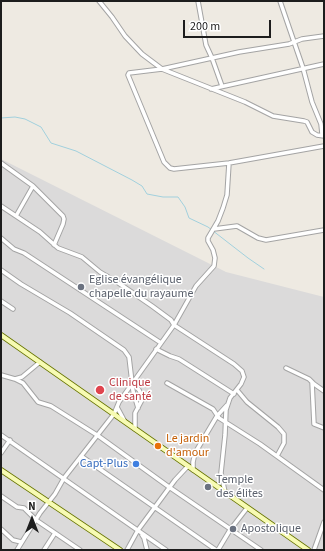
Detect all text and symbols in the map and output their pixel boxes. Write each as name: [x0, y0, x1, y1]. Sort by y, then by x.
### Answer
scale bar: [185, 12, 273, 38]
text: 200 m: [190, 18, 220, 35]
place label: Eglise évangélique chapelle du rayaume: [89, 273, 193, 301]
marker: Eglise évangélique chapelle du rayaume: [76, 282, 86, 292]
place label: Clinique de santé: [109, 376, 151, 404]
marker: Clinique de santé: [94, 384, 106, 396]
place label: Le jardin d'amour: [166, 432, 209, 460]
marker: Le jardin d'amour: [153, 441, 163, 451]
place label: Capt-Plus: [80, 457, 128, 471]
marker: Capt-Plus: [131, 459, 141, 469]
place label: Temple des élites: [216, 473, 263, 501]
marker: Temple des élites: [203, 482, 213, 492]
north arrow: [12, 499, 52, 539]
text: N: [28, 499, 36, 514]
place label: Apostolique: [241, 522, 301, 536]
marker: Apostolique: [228, 524, 238, 534]

